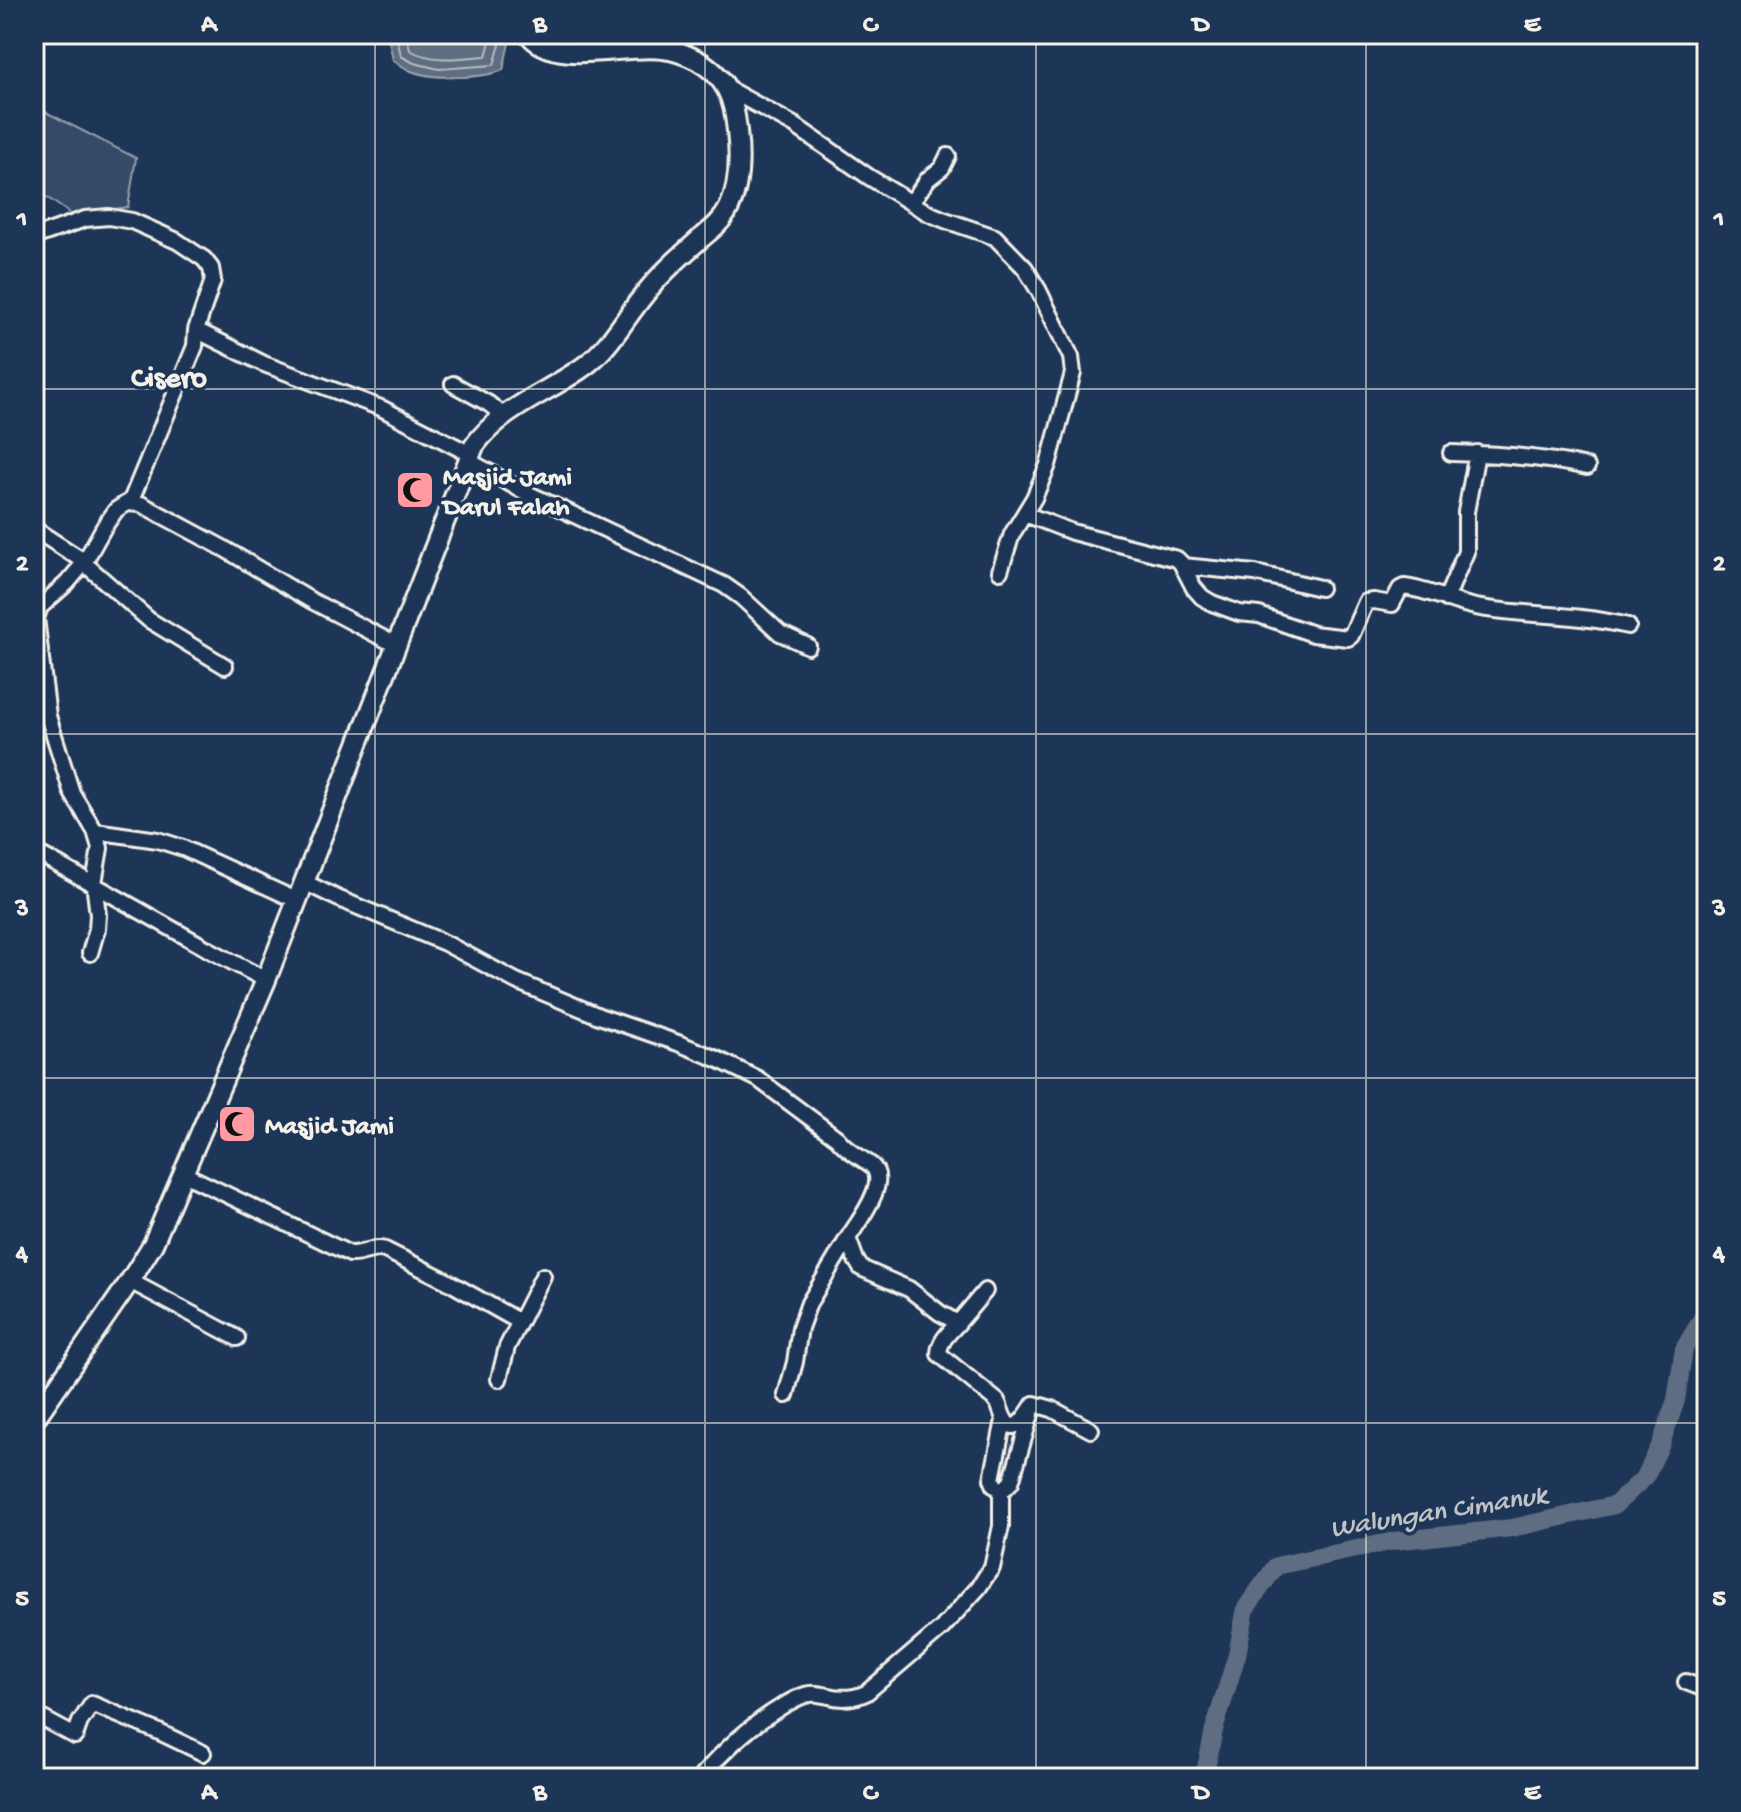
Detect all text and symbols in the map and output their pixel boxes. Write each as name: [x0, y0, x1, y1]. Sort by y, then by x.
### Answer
text: A: [200, 11, 218, 42]
text: B: [532, 11, 548, 42]
text: C: [863, 11, 880, 42]
text: D: [1191, 11, 1211, 42]
text: E: [1524, 11, 1542, 42]
text: 1: [16, 206, 27, 237]
text: 1: [1713, 206, 1724, 237]
district label: Cisero: [131, 363, 207, 398]
place label: Masjid Jami Darul Falah: [441, 464, 572, 525]
mosque icon: Masjid Jami Darul Falah: [394, 469, 436, 511]
text: 2: [16, 550, 29, 581]
text: 2: [1713, 550, 1726, 581]
text: 3: [14, 895, 29, 926]
text: 3: [1711, 895, 1726, 926]
mosque icon: Masjid Jami: [216, 1103, 258, 1145]
place label: Masjid Jami: [265, 1113, 394, 1144]
text: 4: [15, 1240, 29, 1271]
text: 4: [1712, 1240, 1726, 1271]
water label: Walungan Cimanuk: [1328, 1480, 1552, 1547]
text: 5: [15, 1585, 29, 1616]
text: 5: [1712, 1585, 1726, 1616]
text: A: [200, 1779, 218, 1810]
text: B: [532, 1779, 548, 1810]
text: C: [863, 1779, 880, 1810]
text: D: [1191, 1779, 1211, 1810]
text: E: [1524, 1779, 1542, 1810]

